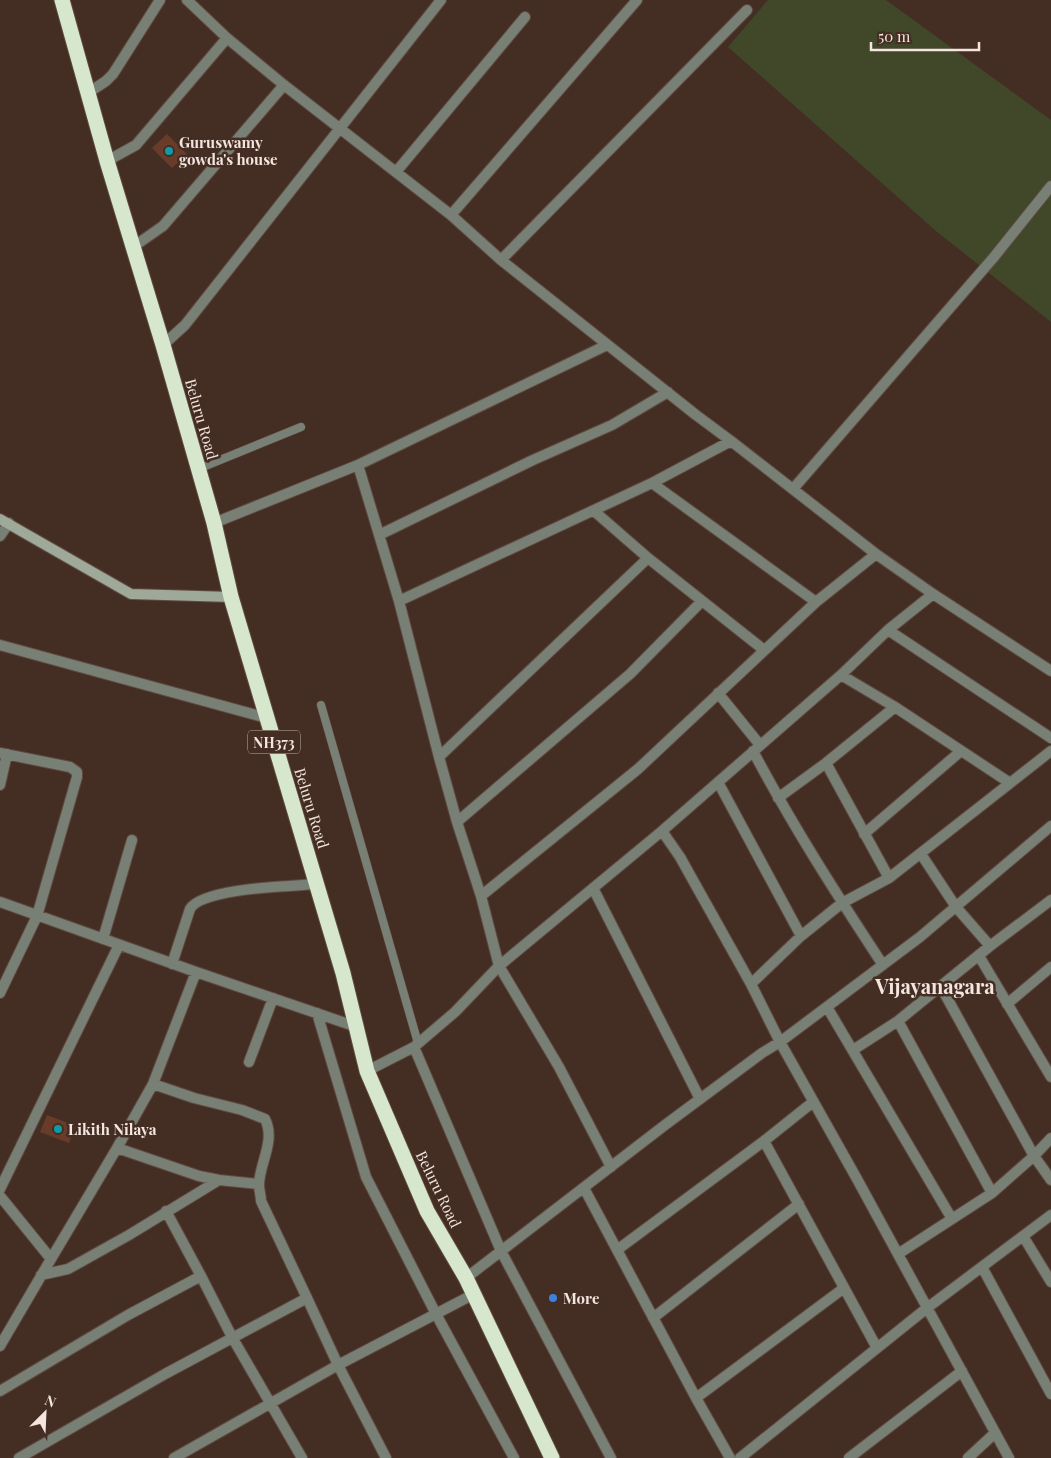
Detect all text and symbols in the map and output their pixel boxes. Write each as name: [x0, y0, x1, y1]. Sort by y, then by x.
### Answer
scale bar: [871, 20, 978, 52]
text: 50 m: [878, 26, 911, 46]
place label: Guruswamy gowda's house: [179, 132, 278, 169]
marker: Guruswamy gowda's house: [163, 145, 175, 157]
street label: Beluru Road: [181, 376, 223, 462]
road number: NH373: [248, 730, 300, 754]
street label: Beluru Road: [290, 765, 334, 851]
district label: Vijayanagara: [874, 972, 995, 999]
place label: Likith Nilaya: [68, 1119, 157, 1139]
marker: Likith Nilaya: [52, 1123, 64, 1135]
street label: Beluru Road: [412, 1147, 466, 1231]
place label: More: [563, 1288, 600, 1308]
marker: More: [547, 1292, 559, 1304]
north arrow: [20, 1388, 70, 1438]
text: N: [42, 1390, 59, 1411]

